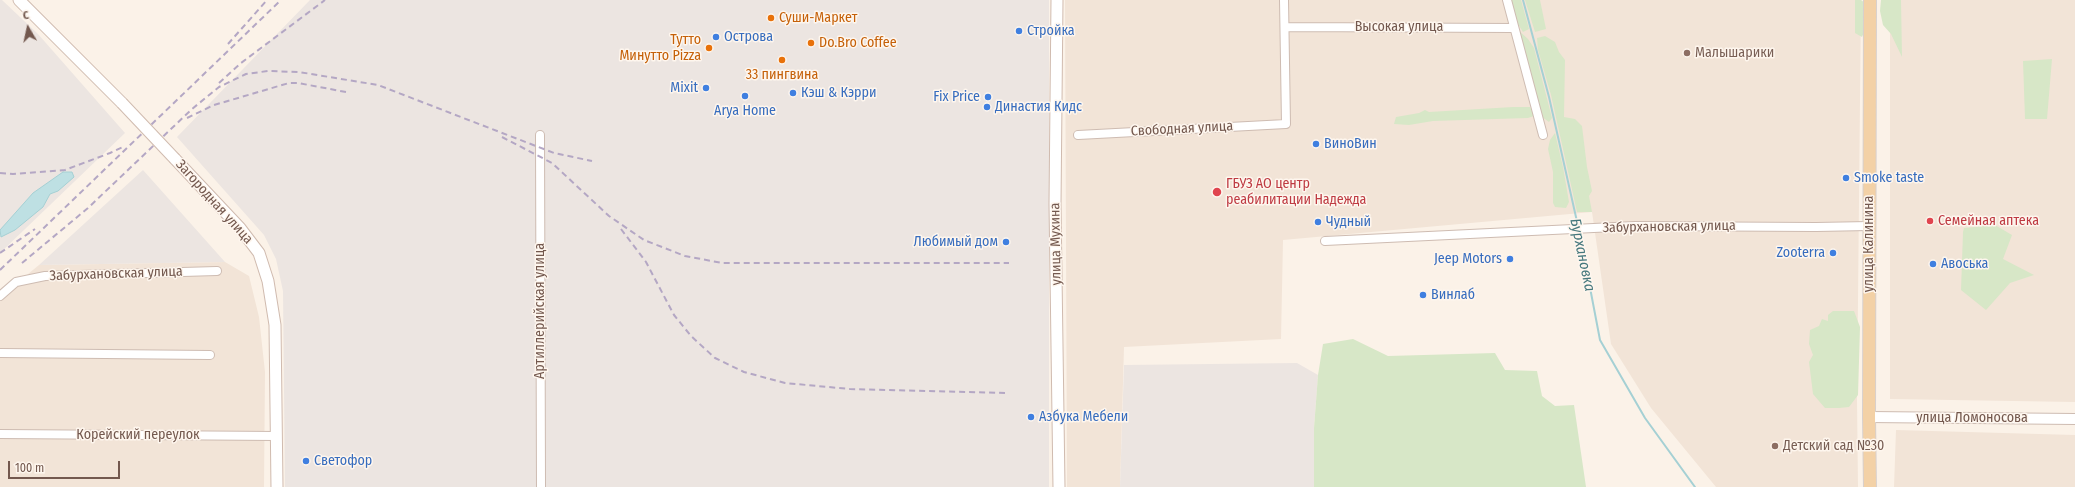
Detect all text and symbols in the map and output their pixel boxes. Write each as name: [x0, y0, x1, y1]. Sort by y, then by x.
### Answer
north arrow: [8, 8, 48, 48]
text: С: [22, 9, 30, 23]
place label: Суши-Маркет: [779, 10, 857, 26]
marker: Суши-Маркет: [766, 13, 776, 23]
street label: Высокая улица: [1355, 19, 1443, 35]
place label: Стройка: [1027, 23, 1075, 39]
marker: Стройка: [1014, 26, 1024, 36]
place label: Острова: [724, 29, 773, 45]
place label: Тутто Минутто Pizza: [619, 32, 701, 64]
marker: Острова: [711, 32, 721, 42]
place label: Do.Bro Coffee: [819, 35, 897, 51]
marker: Do.Bro Coffee: [806, 38, 816, 48]
marker: Тутто Минутто Pizza: [704, 43, 714, 53]
place label: Малышарики: [1695, 45, 1774, 61]
marker: Малышарики: [1682, 48, 1692, 58]
marker: 33 пингвина: [777, 55, 787, 65]
place label: 33 пингвина: [746, 67, 818, 83]
place label: Mixit: [670, 80, 698, 96]
marker: Mixit: [701, 83, 711, 93]
place label: Кэш & Кэрри: [801, 85, 877, 101]
marker: Кэш & Кэрри: [788, 88, 798, 98]
place label: Fix Price: [933, 89, 980, 105]
marker: Arya Home: [740, 91, 750, 101]
marker: Fix Price: [983, 92, 993, 102]
place label: Династия Кидс: [995, 99, 1082, 115]
marker: Династия Кидс: [982, 102, 992, 112]
place label: Arya Home: [714, 103, 776, 119]
street label: Свободная улица: [1130, 118, 1234, 140]
place label: ВиноВин: [1324, 136, 1377, 152]
marker: ВиноВин: [1311, 139, 1321, 149]
street label: Загородная улица: [172, 157, 256, 247]
place label: Smoke taste: [1854, 170, 1924, 186]
marker: Smoke taste: [1841, 173, 1851, 183]
place label: ГБУЗ АО центр реабилитации Надежда: [1226, 176, 1366, 208]
marker: ГБУЗ АО центр реабилитации Надежда: [1211, 186, 1223, 198]
street label: улица Калинина: [1861, 196, 1877, 292]
street label: улица Мухина: [1047, 203, 1065, 285]
place label: Семейная аптека: [1938, 213, 2039, 229]
place label: Чудный: [1326, 214, 1371, 230]
marker: Семейная аптека: [1925, 216, 1935, 226]
marker: Чудный: [1313, 217, 1323, 227]
water label: Бурхановка: [1565, 217, 1599, 293]
street label: Забурхановская улица: [1602, 217, 1736, 237]
place label: Любимый дом: [914, 234, 998, 250]
marker: Любимый дом: [1001, 237, 1011, 247]
street label: Артиллерийская улица: [532, 243, 548, 379]
place label: Zooterra: [1776, 245, 1825, 261]
marker: Zooterra: [1828, 248, 1838, 258]
place label: Jeep Motors: [1434, 251, 1502, 267]
marker: Jeep Motors: [1505, 254, 1515, 264]
place label: Авоська: [1941, 256, 1988, 272]
marker: Авоська: [1928, 259, 1938, 269]
street label: Забурхановская улица: [49, 263, 183, 285]
place label: Винлаб: [1431, 287, 1475, 303]
marker: Винлаб: [1418, 290, 1428, 300]
place label: Азбука Мебели: [1039, 409, 1128, 425]
street label: улица Ломоносова: [1916, 410, 2028, 426]
marker: Азбука Мебели: [1026, 412, 1036, 422]
street label: Корейский переулок: [76, 427, 200, 443]
place label: Детский сад №30: [1783, 438, 1884, 454]
marker: Детский сад №30: [1770, 441, 1780, 451]
scale bar: [10, 453, 122, 479]
place label: Светофор: [314, 453, 372, 469]
marker: Светофор: [301, 456, 311, 466]
text: 100 m: [15, 461, 44, 475]

